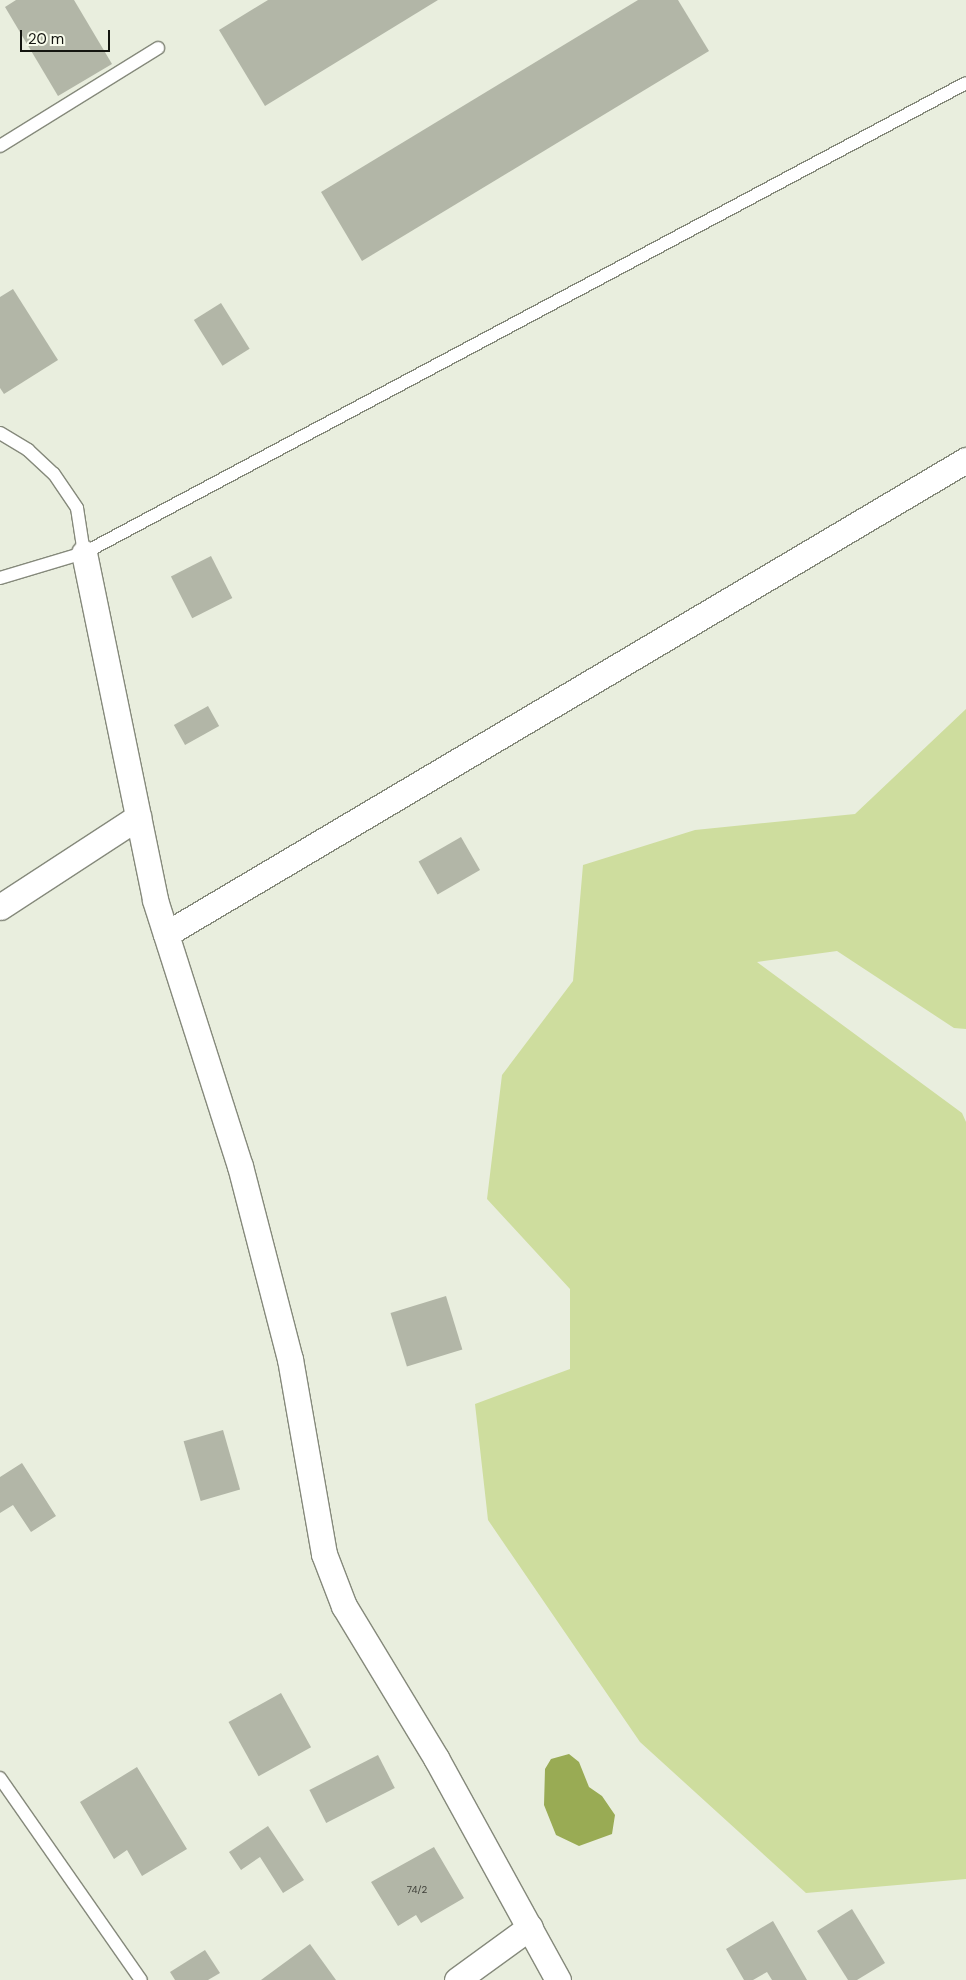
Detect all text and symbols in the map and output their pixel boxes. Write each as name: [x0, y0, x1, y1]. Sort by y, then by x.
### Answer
scale bar: [22, 20, 112, 52]
text: 20 m: [28, 29, 64, 49]
house number: 74/2: [407, 1884, 427, 1896]

